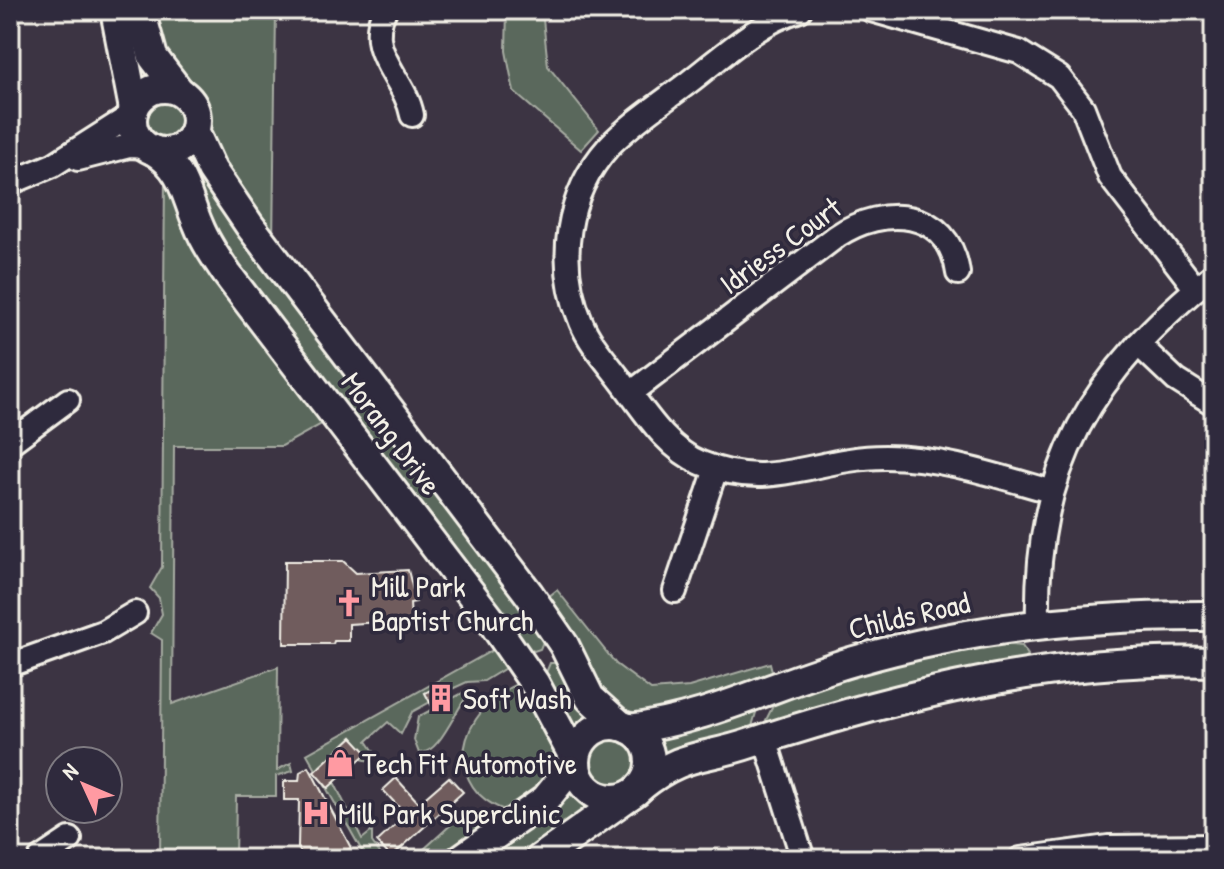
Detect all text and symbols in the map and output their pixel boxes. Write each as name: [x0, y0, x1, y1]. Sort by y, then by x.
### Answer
street label: Idriess Court: [711, 187, 849, 303]
street label: Morang Drive: [333, 364, 451, 502]
place label: Mill Park Baptist Church: [371, 566, 533, 640]
street label: Childs Road: [845, 582, 974, 648]
church icon: Mill Park Baptist Church: [334, 588, 364, 618]
place label: Soft Wash: [463, 678, 571, 718]
building icon: Soft Wash: [426, 683, 456, 713]
place label: Tech Fit Automotive: [362, 743, 577, 783]
north arrow: [44, 745, 124, 825]
shop icon: Tech Fit Automotive: [325, 748, 355, 778]
text: N: [55, 756, 85, 786]
place label: Mill Park Superclinic: [338, 793, 560, 833]
hospital icon: Mill Park Superclinic: [301, 798, 331, 828]

